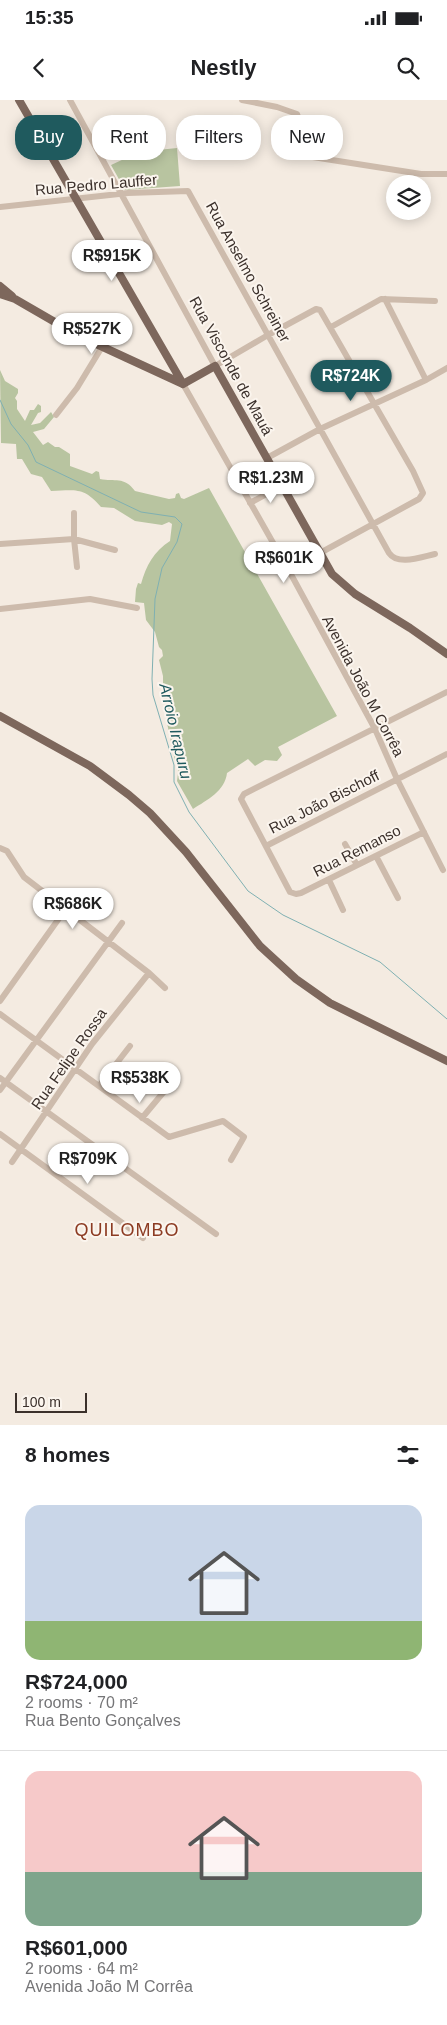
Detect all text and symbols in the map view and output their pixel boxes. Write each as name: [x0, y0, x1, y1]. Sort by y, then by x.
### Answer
text: 15:35: [25, 7, 74, 28]
icon: back: [25, 54, 53, 82]
icon: search: [394, 54, 422, 82]
text: Nestly: [190, 55, 257, 80]
chip: Buy: [15, 115, 82, 160]
chip: Rent: [92, 115, 166, 160]
chip: Filters: [176, 115, 261, 160]
chip: New: [271, 115, 343, 160]
street label: Rua Pedro Lauffer: [34, 171, 158, 198]
map controls: [386, 175, 431, 220]
button: layers: [386, 175, 431, 220]
street label: Rua Anselmo Schreiner: [203, 199, 294, 345]
pin: R$915K: [71, 240, 153, 282]
text: R$915K: [83, 247, 141, 264]
street label: Rua Visconde de Mauá: [186, 294, 277, 439]
pin: R$527K: [51, 312, 133, 355]
text: R$527K: [63, 320, 121, 337]
pin: R$724K: [310, 360, 392, 402]
text: R$724K: [322, 367, 380, 384]
pin: R$1.23M: [225, 462, 317, 504]
text: R$1.23M: [239, 469, 303, 486]
pin: R$601K: [243, 542, 325, 584]
text: R$601K: [255, 549, 313, 566]
street label: Avenida João M Corrêa: [319, 612, 408, 760]
water label: Arroio Irapuru: [156, 681, 195, 781]
street label: Rua João Bischoff: [266, 766, 382, 837]
street label: Rua Remanso: [310, 821, 403, 880]
pin: R$686K: [32, 888, 114, 930]
text: R$686K: [44, 895, 102, 912]
street label: Rua Felipe Rossa: [27, 1004, 110, 1112]
pin: R$538K: [99, 1062, 181, 1104]
text: R$538K: [111, 1069, 169, 1086]
pin: R$709K: [47, 1142, 129, 1185]
text: R$709K: [59, 1150, 117, 1167]
district label: QUILOMBO: [74, 1220, 180, 1240]
scale bar: [15, 1390, 88, 1413]
text: 100 m: [22, 1394, 61, 1410]
icon: filters: [394, 1441, 422, 1469]
text: 8 homes: [25, 1443, 110, 1466]
icon: home: [179, 1538, 269, 1628]
text: R$724,000: [25, 1670, 128, 1693]
text: 2 rooms · 70 m²: [25, 1694, 138, 1711]
text: Rua Bento Gonçalves: [25, 1712, 181, 1729]
icon: home: [179, 1803, 269, 1893]
text: R$601,000: [25, 1936, 128, 1959]
text: 2 rooms · 64 m²: [25, 1960, 138, 1977]
text: Avenida João M Corrêa: [25, 1978, 193, 1995]

